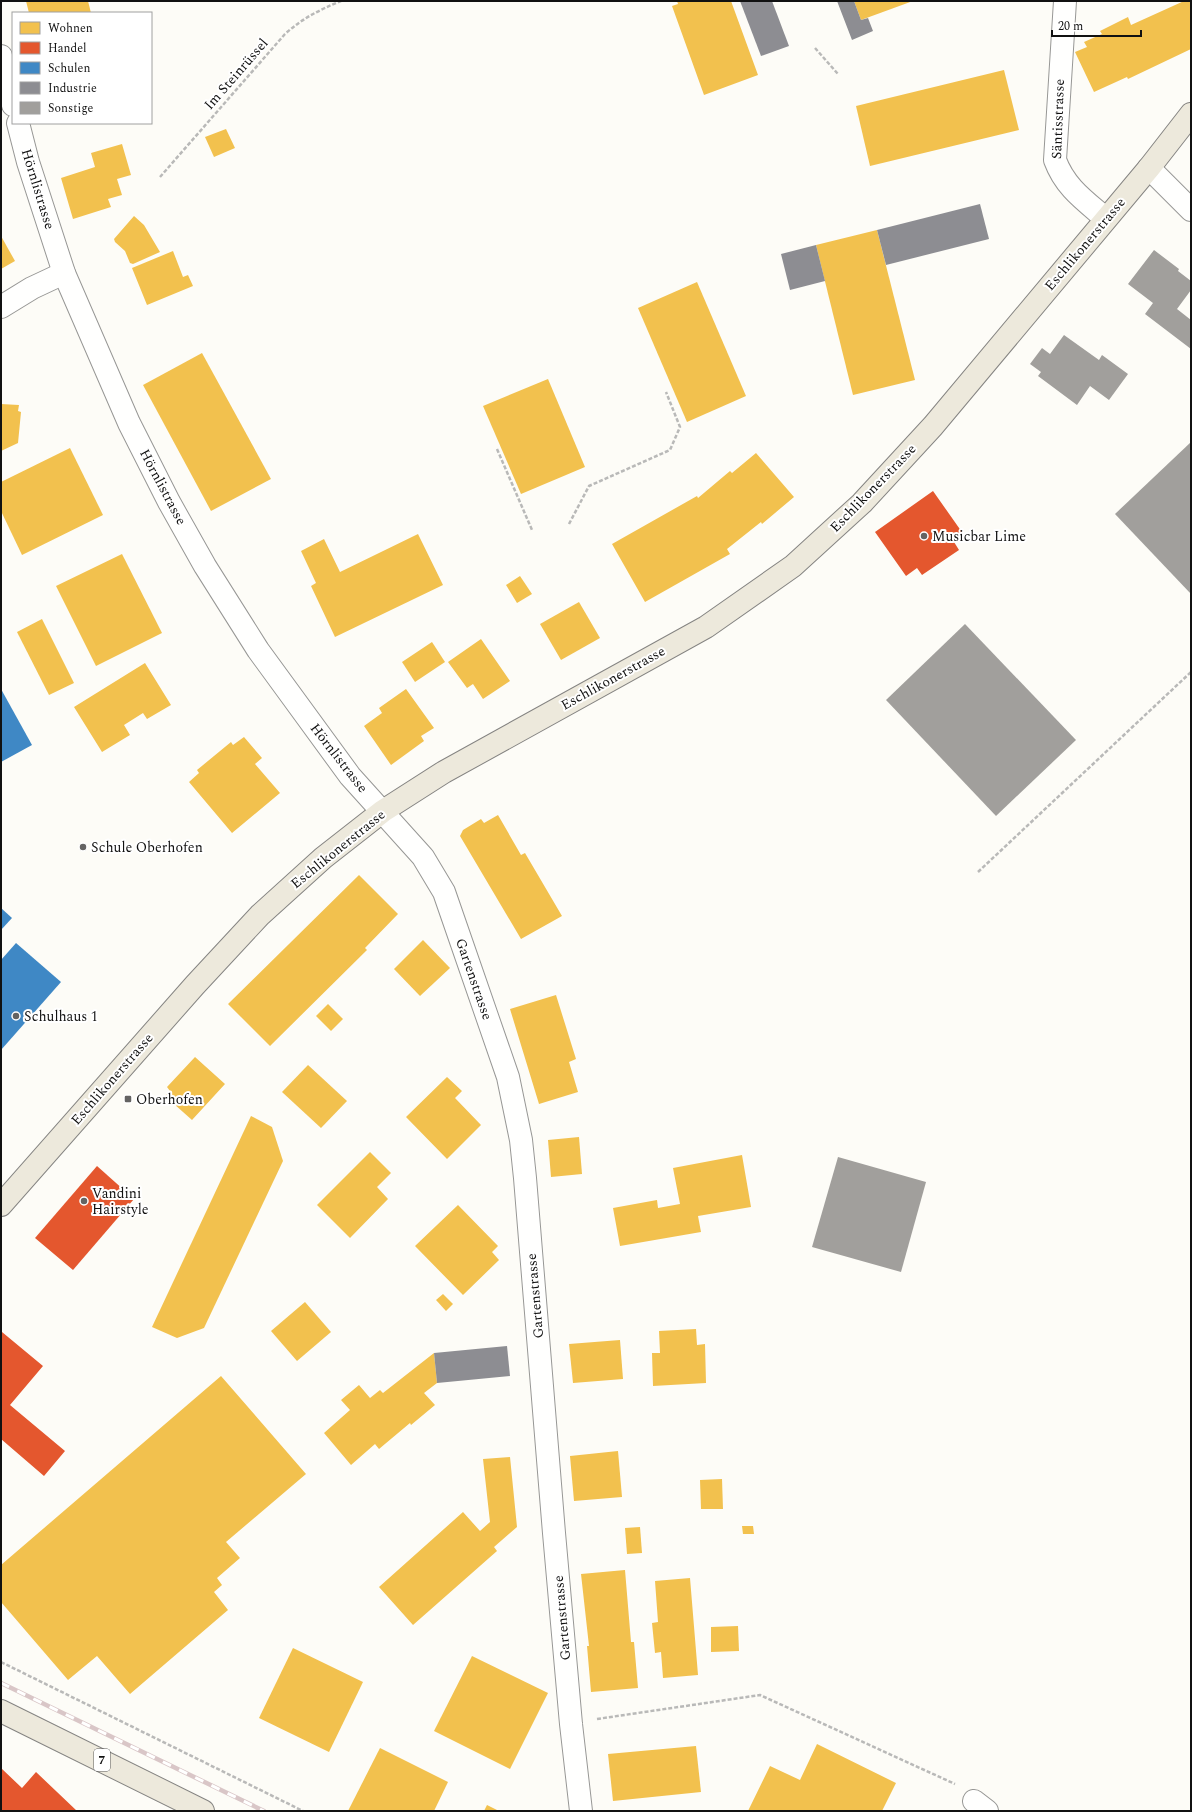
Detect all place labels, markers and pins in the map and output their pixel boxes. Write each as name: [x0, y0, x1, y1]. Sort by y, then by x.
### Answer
place label: Musicbar Lime: [932, 526, 1026, 547]
marker: Musicbar Lime: [919, 531, 929, 541]
place label: Schule Oberhofen: [91, 837, 203, 858]
marker: Schule Oberhofen: [78, 842, 88, 852]
place label: Schulhaus 1: [24, 1006, 98, 1027]
marker: Schulhaus 1: [11, 1011, 21, 1021]
place label: Oberhofen: [136, 1089, 203, 1110]
marker: Oberhofen: [123, 1094, 133, 1104]
place label: Vandini Hairstyle: [92, 1183, 149, 1220]
marker: Vandini Hairstyle: [79, 1196, 89, 1206]

